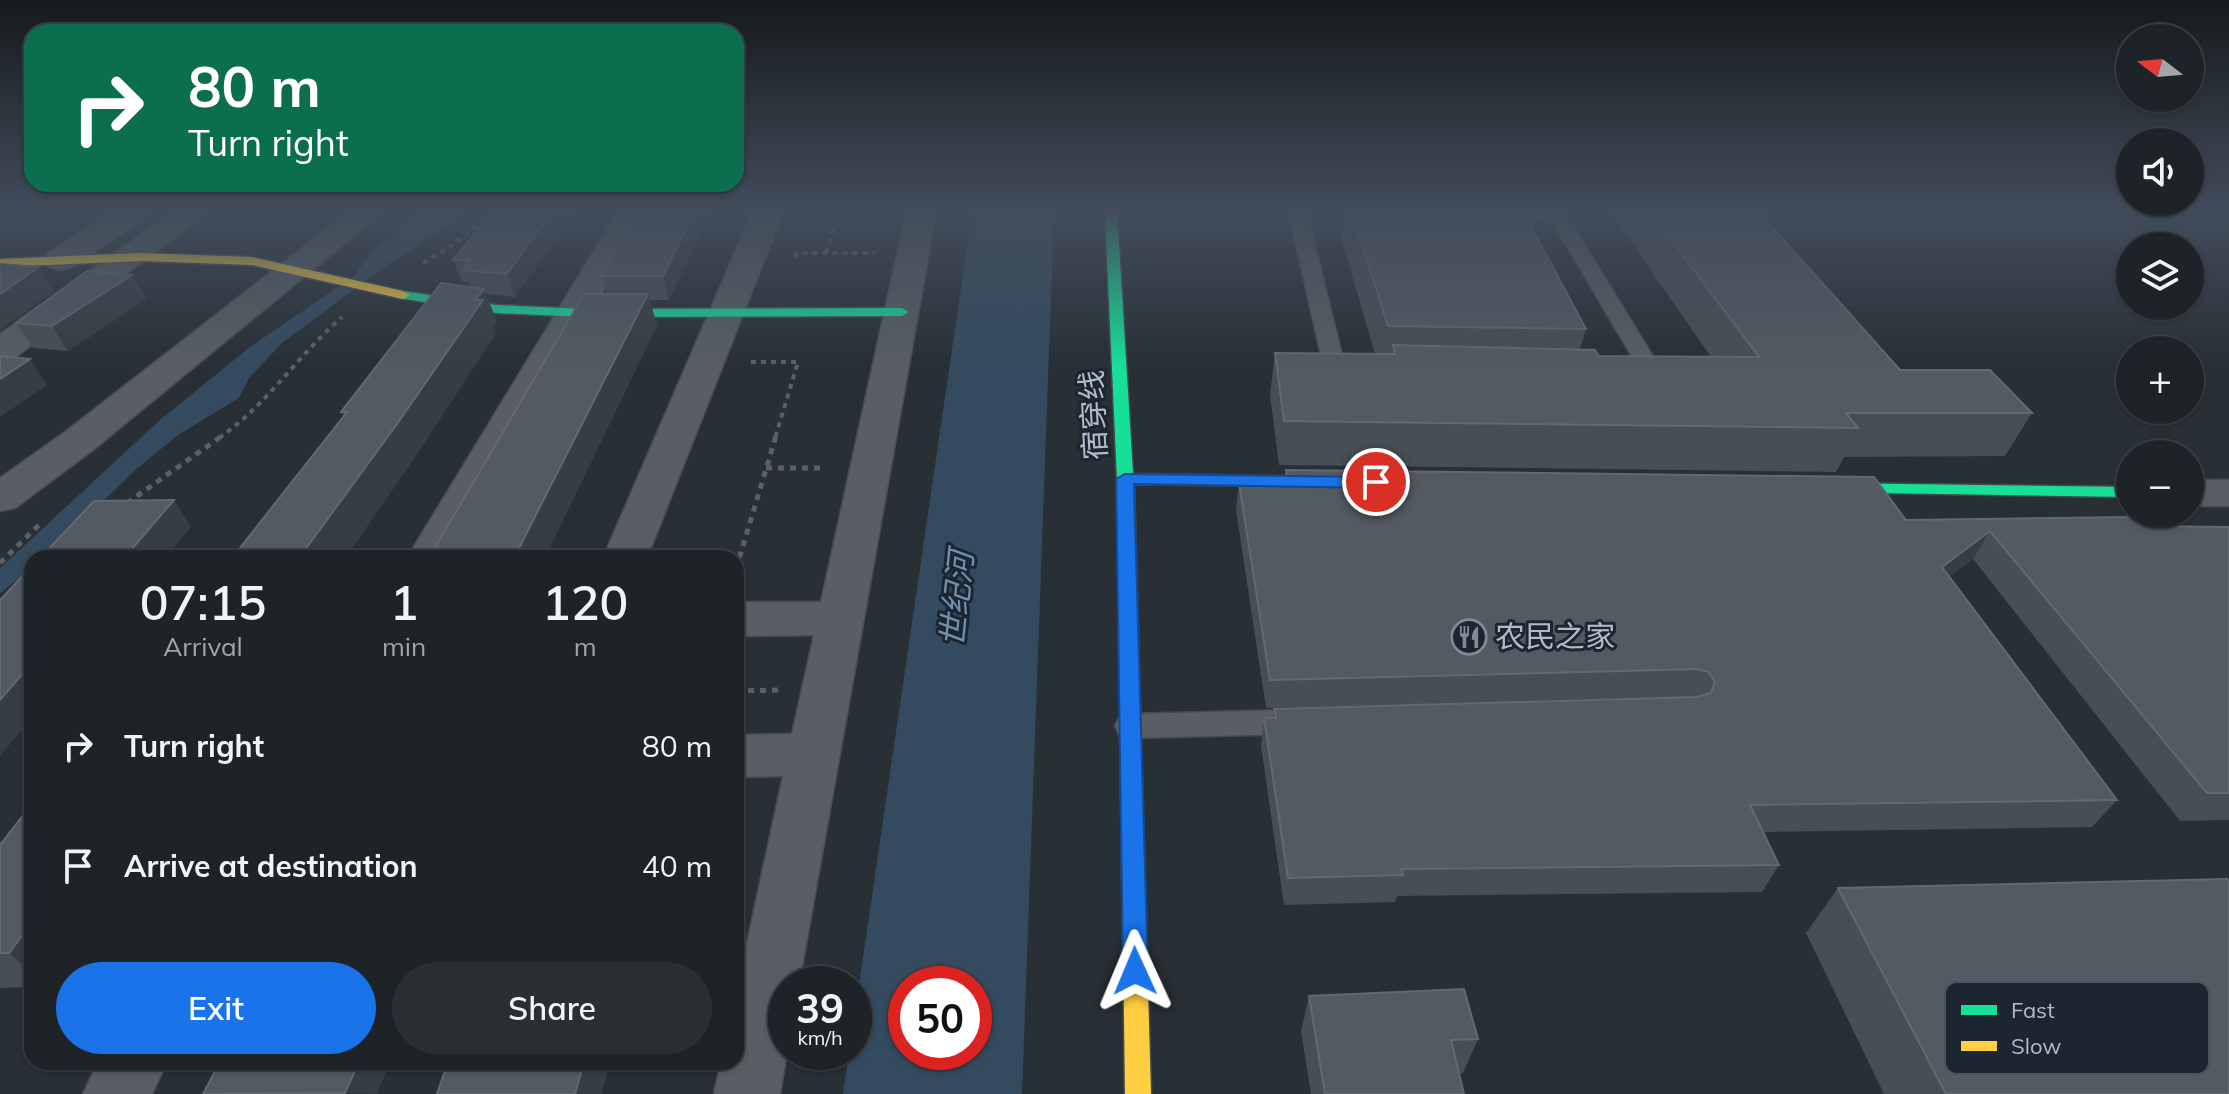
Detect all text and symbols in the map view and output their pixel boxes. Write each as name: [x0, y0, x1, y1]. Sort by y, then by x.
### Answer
north arrow: [2116, 24, 2204, 112]
map controls: [2116, 24, 2204, 528]
text: 80 m: [188, 51, 321, 121]
icon: right: [56, 56, 160, 160]
text: Turn right: [188, 120, 349, 165]
button: sound: [2116, 128, 2204, 216]
button: layers: [2116, 232, 2204, 320]
button: +: [2116, 336, 2204, 424]
street label: 宿穿线: [1072, 369, 1114, 461]
button: −: [2116, 440, 2204, 528]
pin: [1342, 448, 1410, 516]
icon: arrive: [1354, 460, 1398, 504]
water label: 世纪河: [931, 543, 982, 649]
text: 07:15: [140, 572, 266, 632]
text: 1: [390, 572, 418, 632]
text: 120: [542, 572, 628, 632]
place label: 农民之家: [1495, 617, 1615, 655]
restaurant icon: 农民之家: [1450, 618, 1488, 656]
text: Arrival: [163, 630, 243, 663]
text: min: [382, 630, 426, 663]
text: m: [574, 630, 597, 663]
icon: right: [56, 724, 100, 768]
text: Turn right: [124, 727, 264, 765]
text: 80 m: [642, 727, 712, 765]
icon: arrive: [56, 844, 100, 888]
text: Arrive at destination: [124, 847, 418, 885]
text: 40 m: [642, 847, 712, 885]
position arrow: [1093, 929, 1177, 1013]
button: Exit: [56, 962, 376, 1054]
button: Share: [392, 962, 712, 1054]
speed limit sign: 50: [888, 966, 992, 1070]
legend: [1945, 982, 2209, 1074]
text: 39: [796, 983, 844, 1033]
text: Fast: [2011, 996, 2055, 1024]
text: km/h: [797, 1025, 843, 1050]
text: Slow: [2011, 1032, 2061, 1060]

